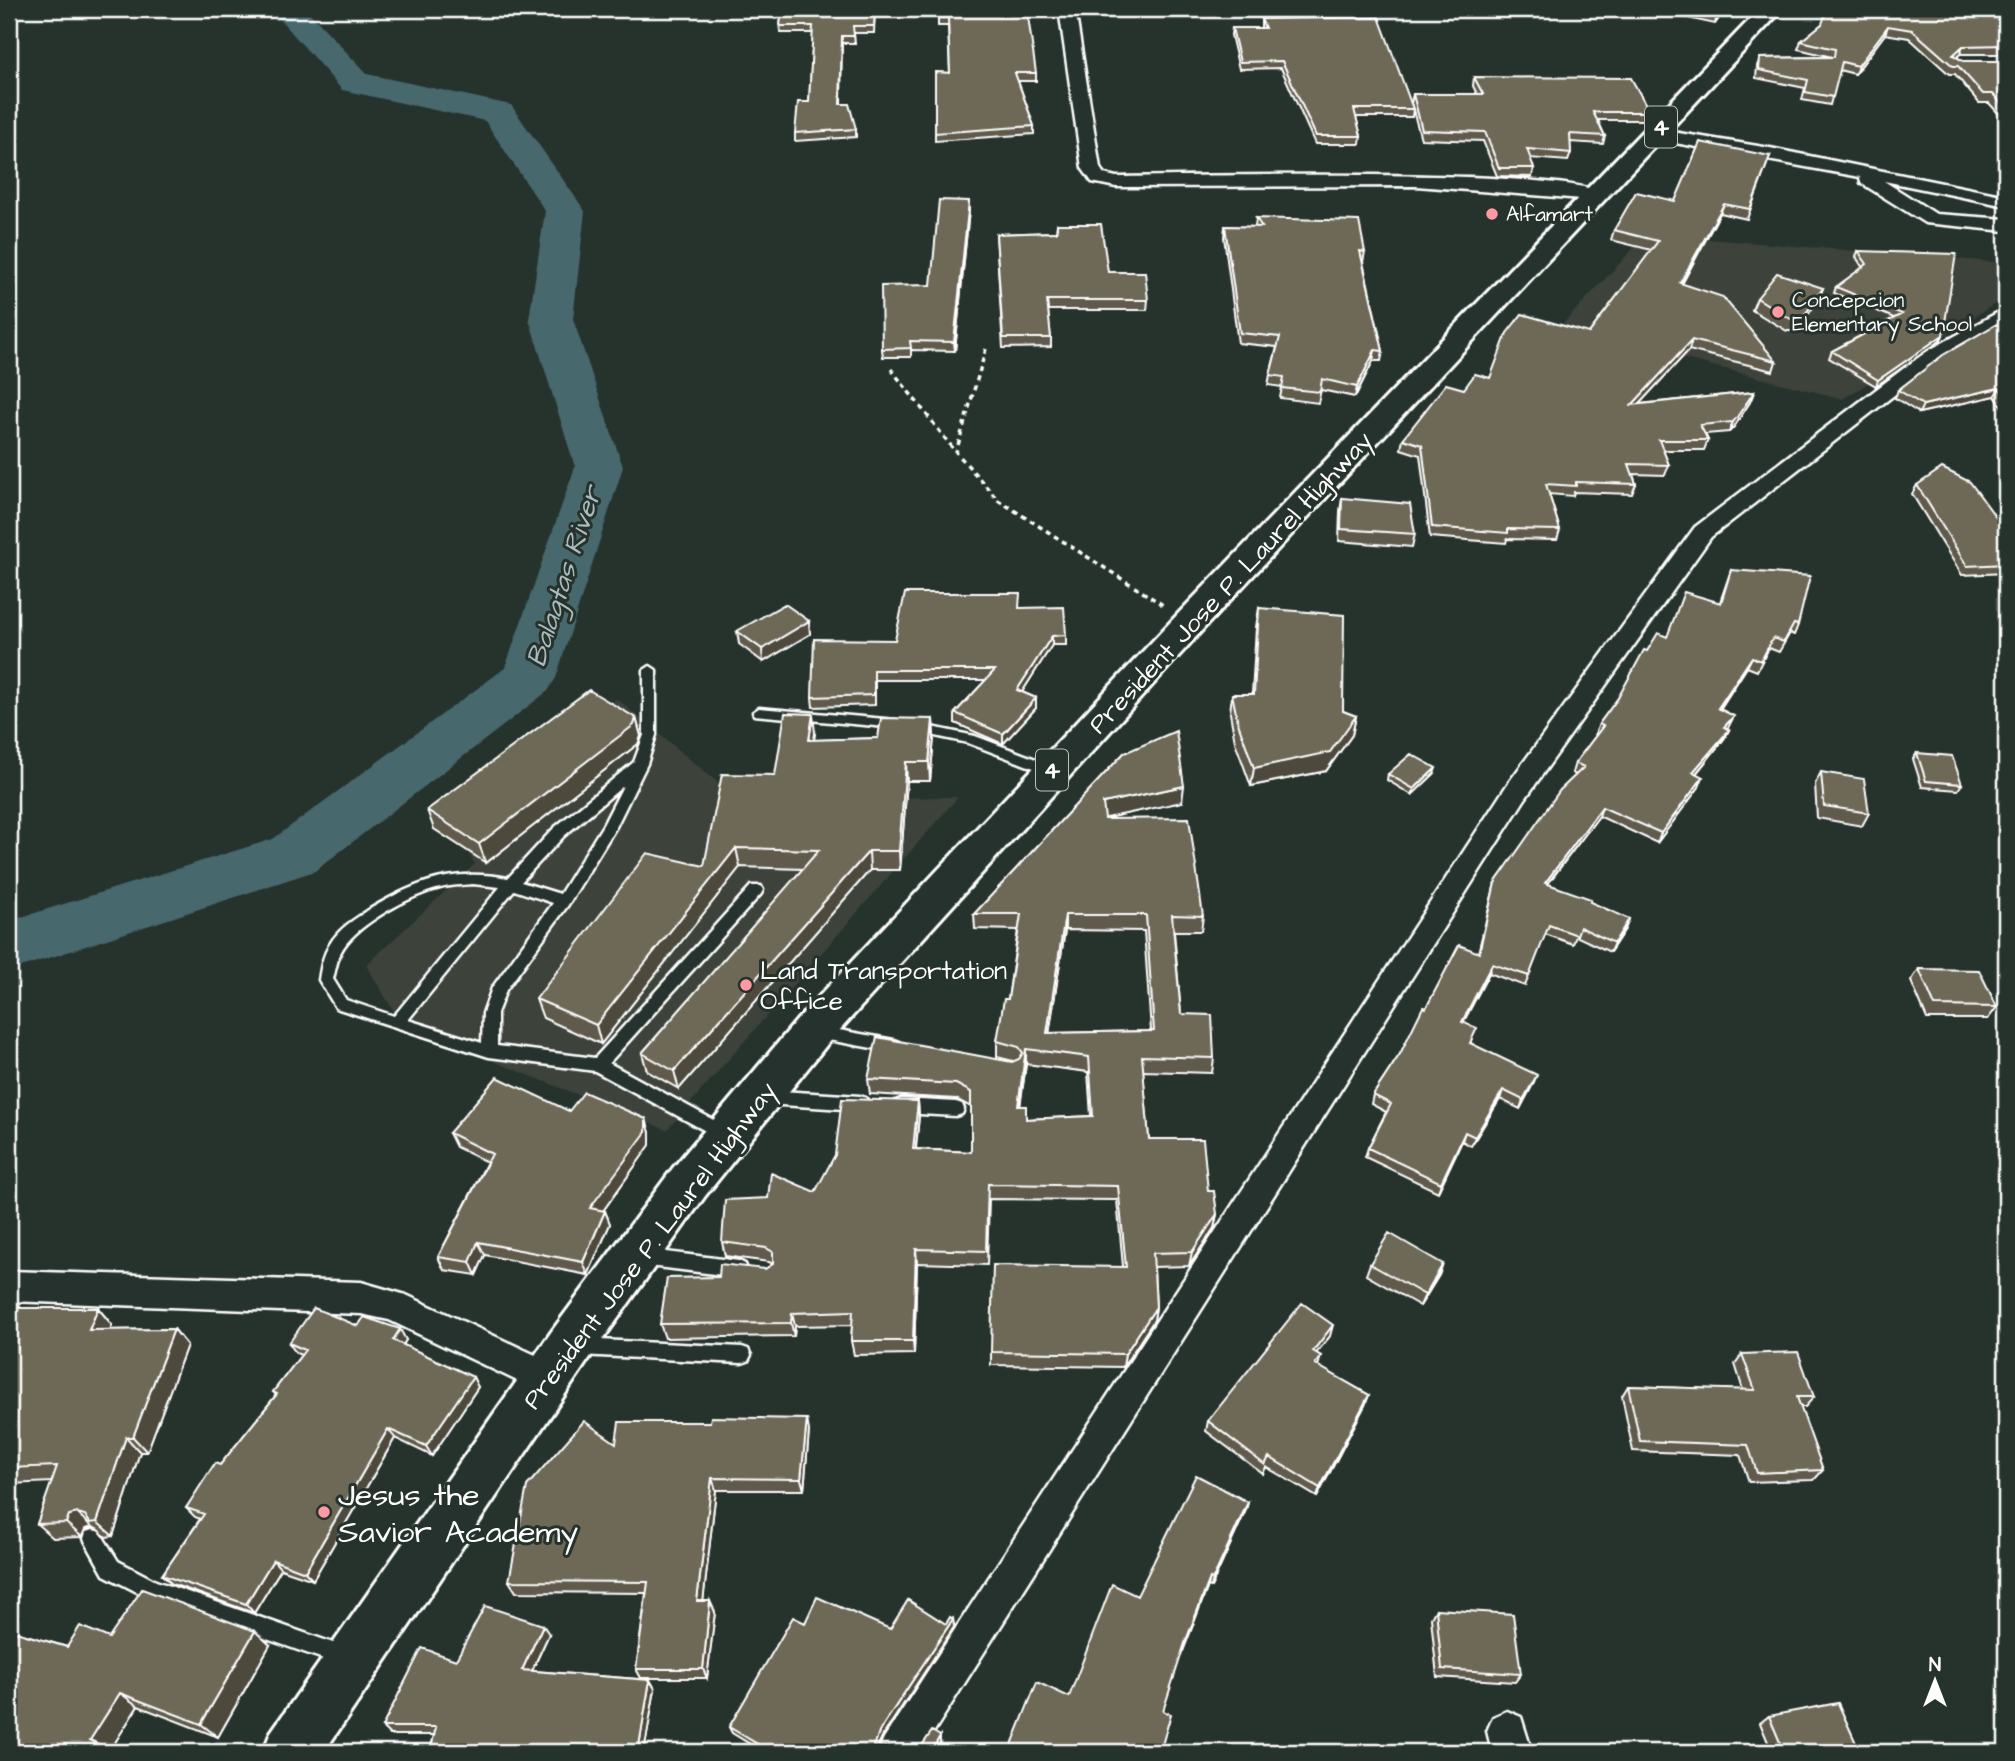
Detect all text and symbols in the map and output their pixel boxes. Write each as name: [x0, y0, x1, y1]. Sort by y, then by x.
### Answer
road number: 4: [1645, 106, 1677, 148]
place label: Alfamart: [1506, 200, 1594, 229]
marker: Alfamart: [1484, 206, 1500, 222]
place label: Concepcion Elementary School: [1792, 286, 1972, 341]
marker: Concepcion Elementary School: [1770, 304, 1786, 320]
street label: President Jose P. Laurel Highway: [1081, 424, 1382, 743]
water label: Balagtas River: [517, 479, 614, 672]
road number: 4: [1036, 750, 1068, 790]
place label: Land Transportation Office: [760, 953, 1007, 1019]
marker: Land Transportation Office: [738, 977, 754, 993]
street label: President Jose P. Laurel Highway: [515, 1074, 787, 1418]
place label: Jesus the Savior Academy: [338, 1473, 578, 1555]
marker: Jesus the Savior Academy: [316, 1504, 332, 1520]
north arrow: [1899, 1646, 1969, 1716]
text: N: [1929, 1652, 1941, 1679]

